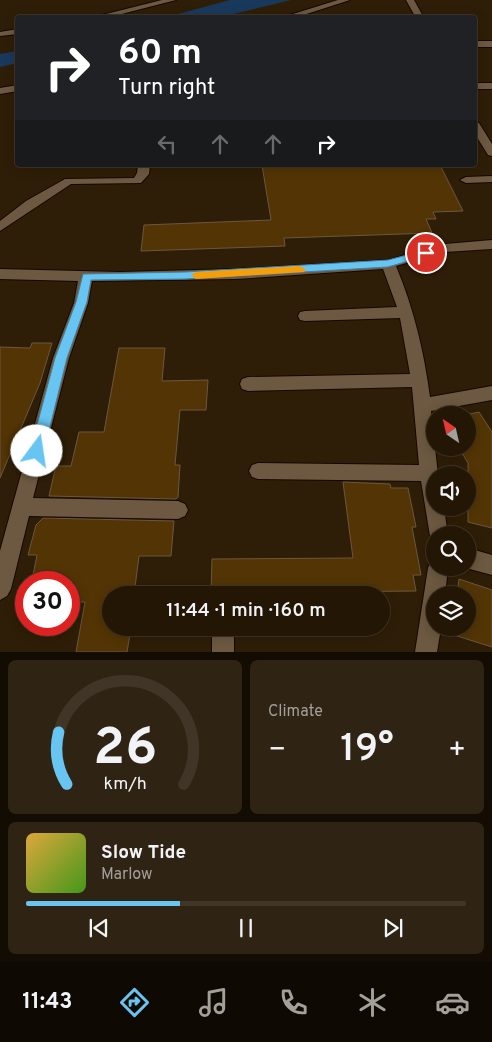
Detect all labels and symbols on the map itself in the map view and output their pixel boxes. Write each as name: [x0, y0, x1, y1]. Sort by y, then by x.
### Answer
pin: [405, 232, 447, 274]
north arrow: [426, 406, 476, 456]
position arrow: [10, 424, 62, 476]
speed limit sign: 30: [15, 571, 80, 636]

